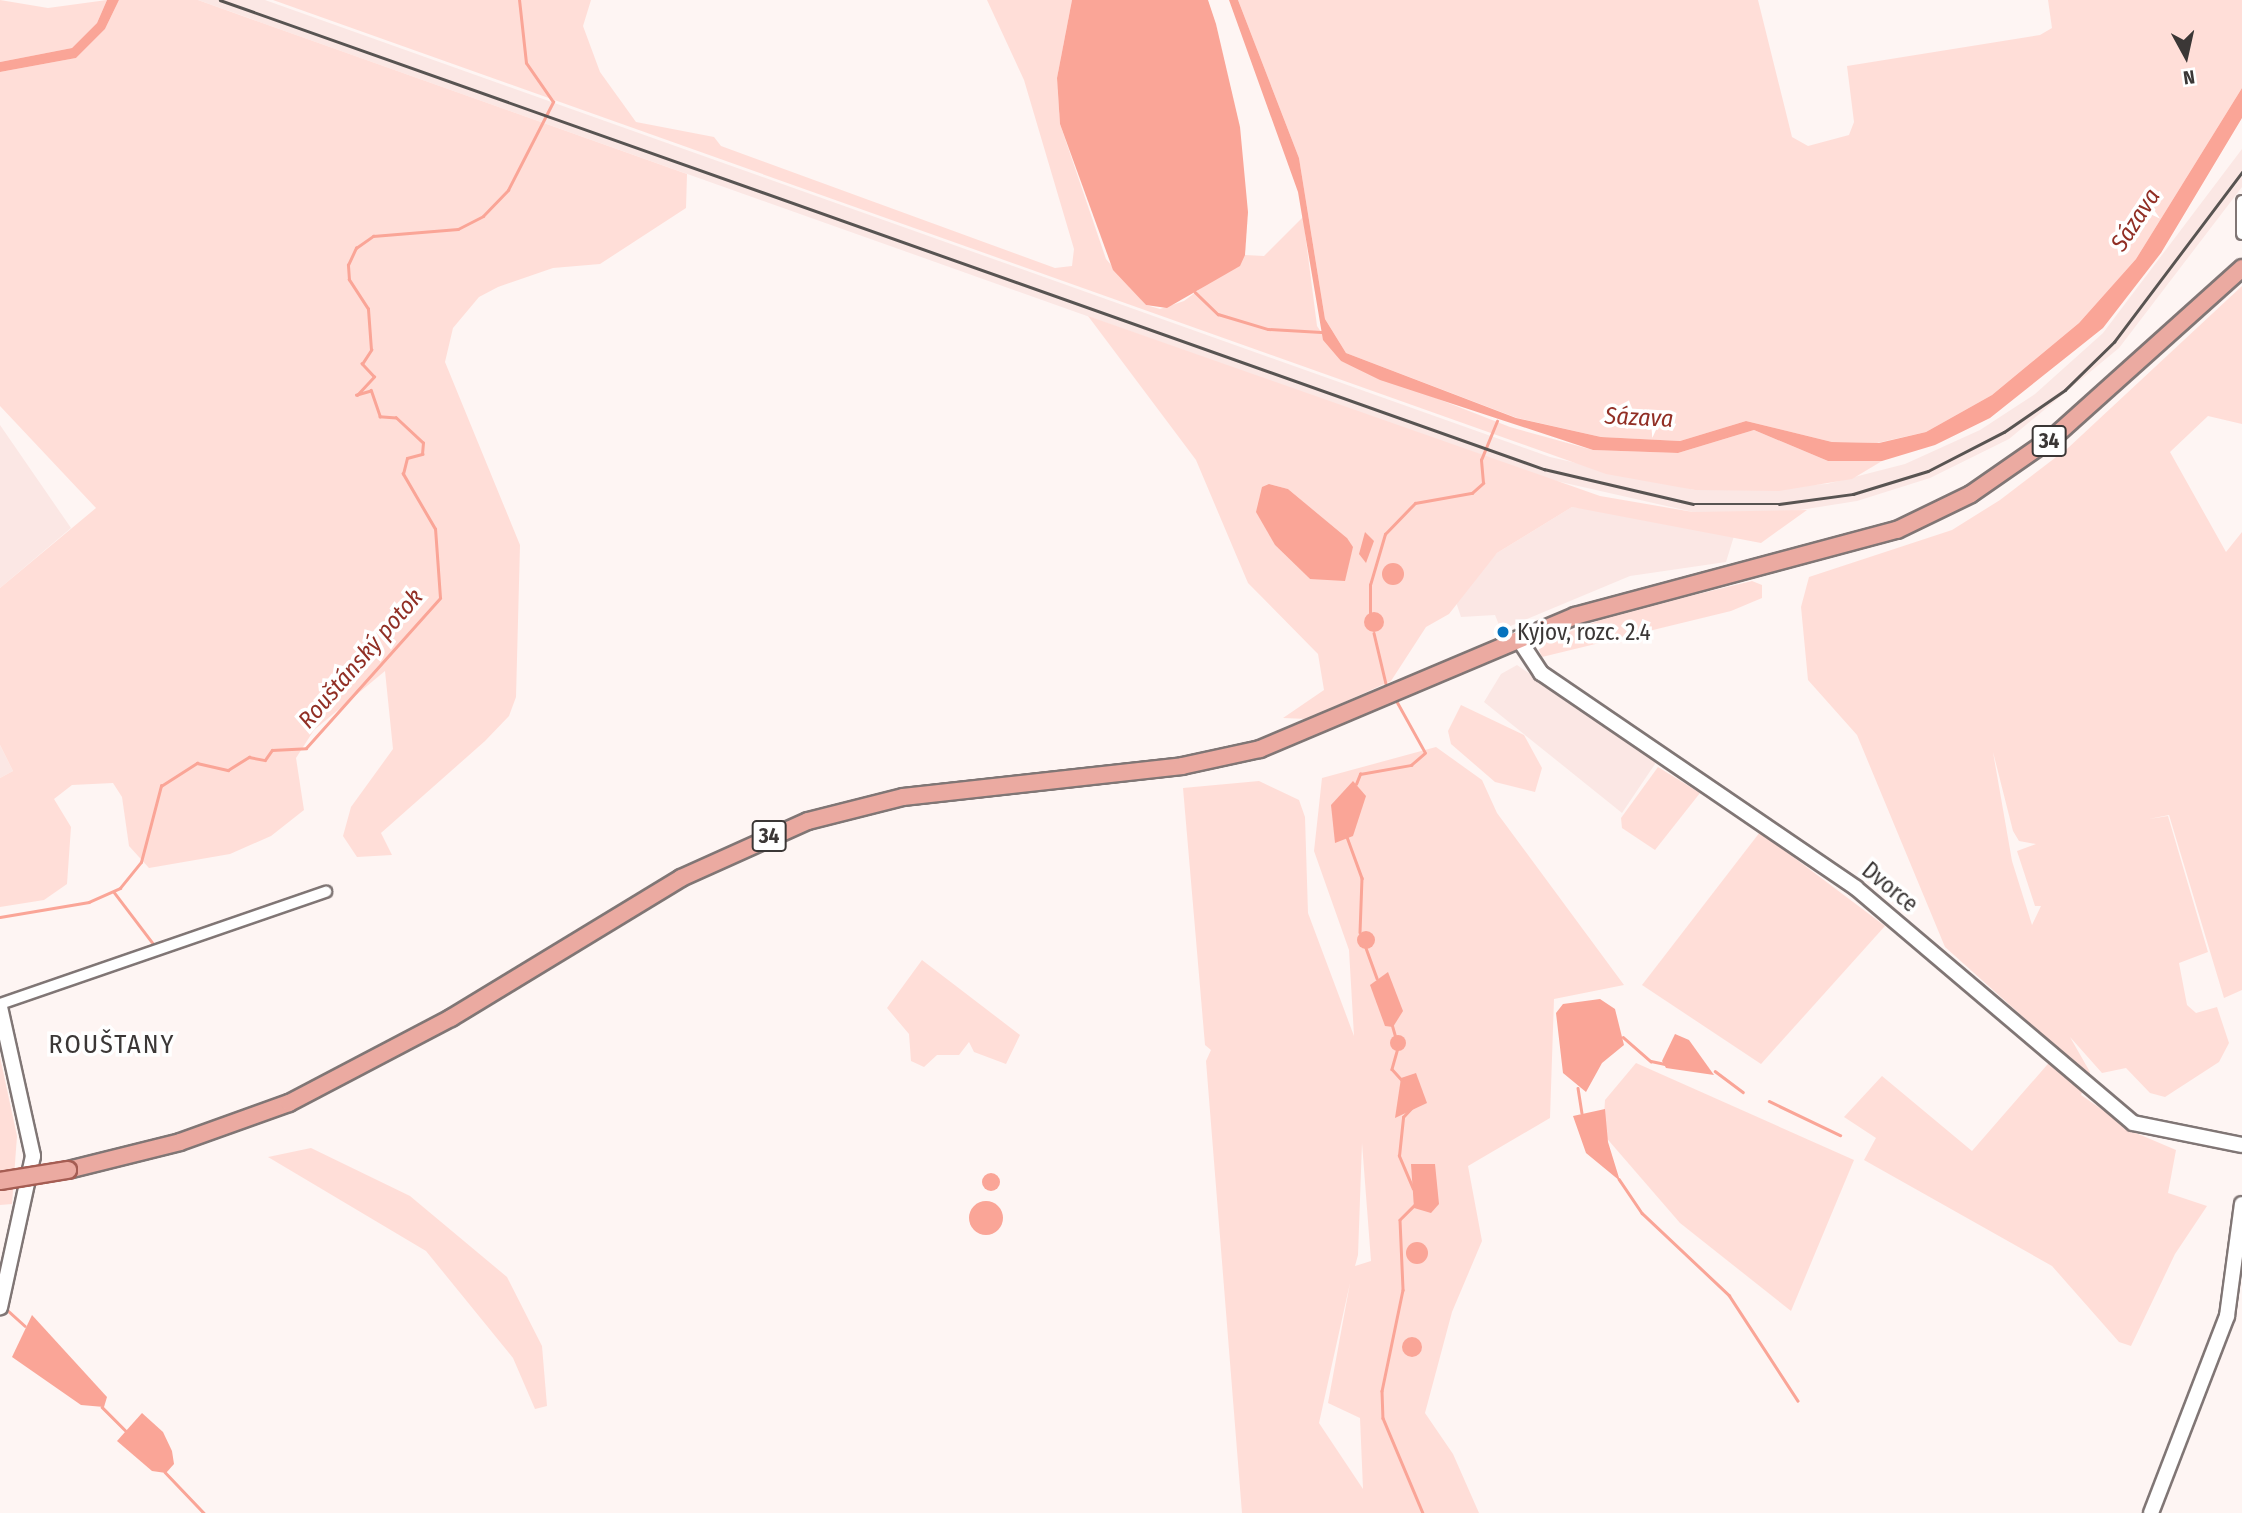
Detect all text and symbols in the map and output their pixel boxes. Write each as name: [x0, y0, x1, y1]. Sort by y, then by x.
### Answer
north arrow: [2151, 21, 2221, 91]
text: N: [2182, 65, 2196, 89]
water label: Sázava: [2105, 183, 2167, 257]
water label: Sázava: [1604, 402, 1674, 434]
road number: 34: [2032, 424, 2066, 458]
water label: Rouštánský potok: [293, 583, 429, 735]
place label: Kyjov, rozc. 2.4: [1517, 618, 1651, 646]
marker: Kyjov, rozc. 2.4: [1495, 624, 1511, 640]
road number: 34: [752, 818, 786, 854]
street label: Dvorce: [1857, 856, 1923, 918]
district label: ROUŠTANY: [50, 1029, 174, 1061]

